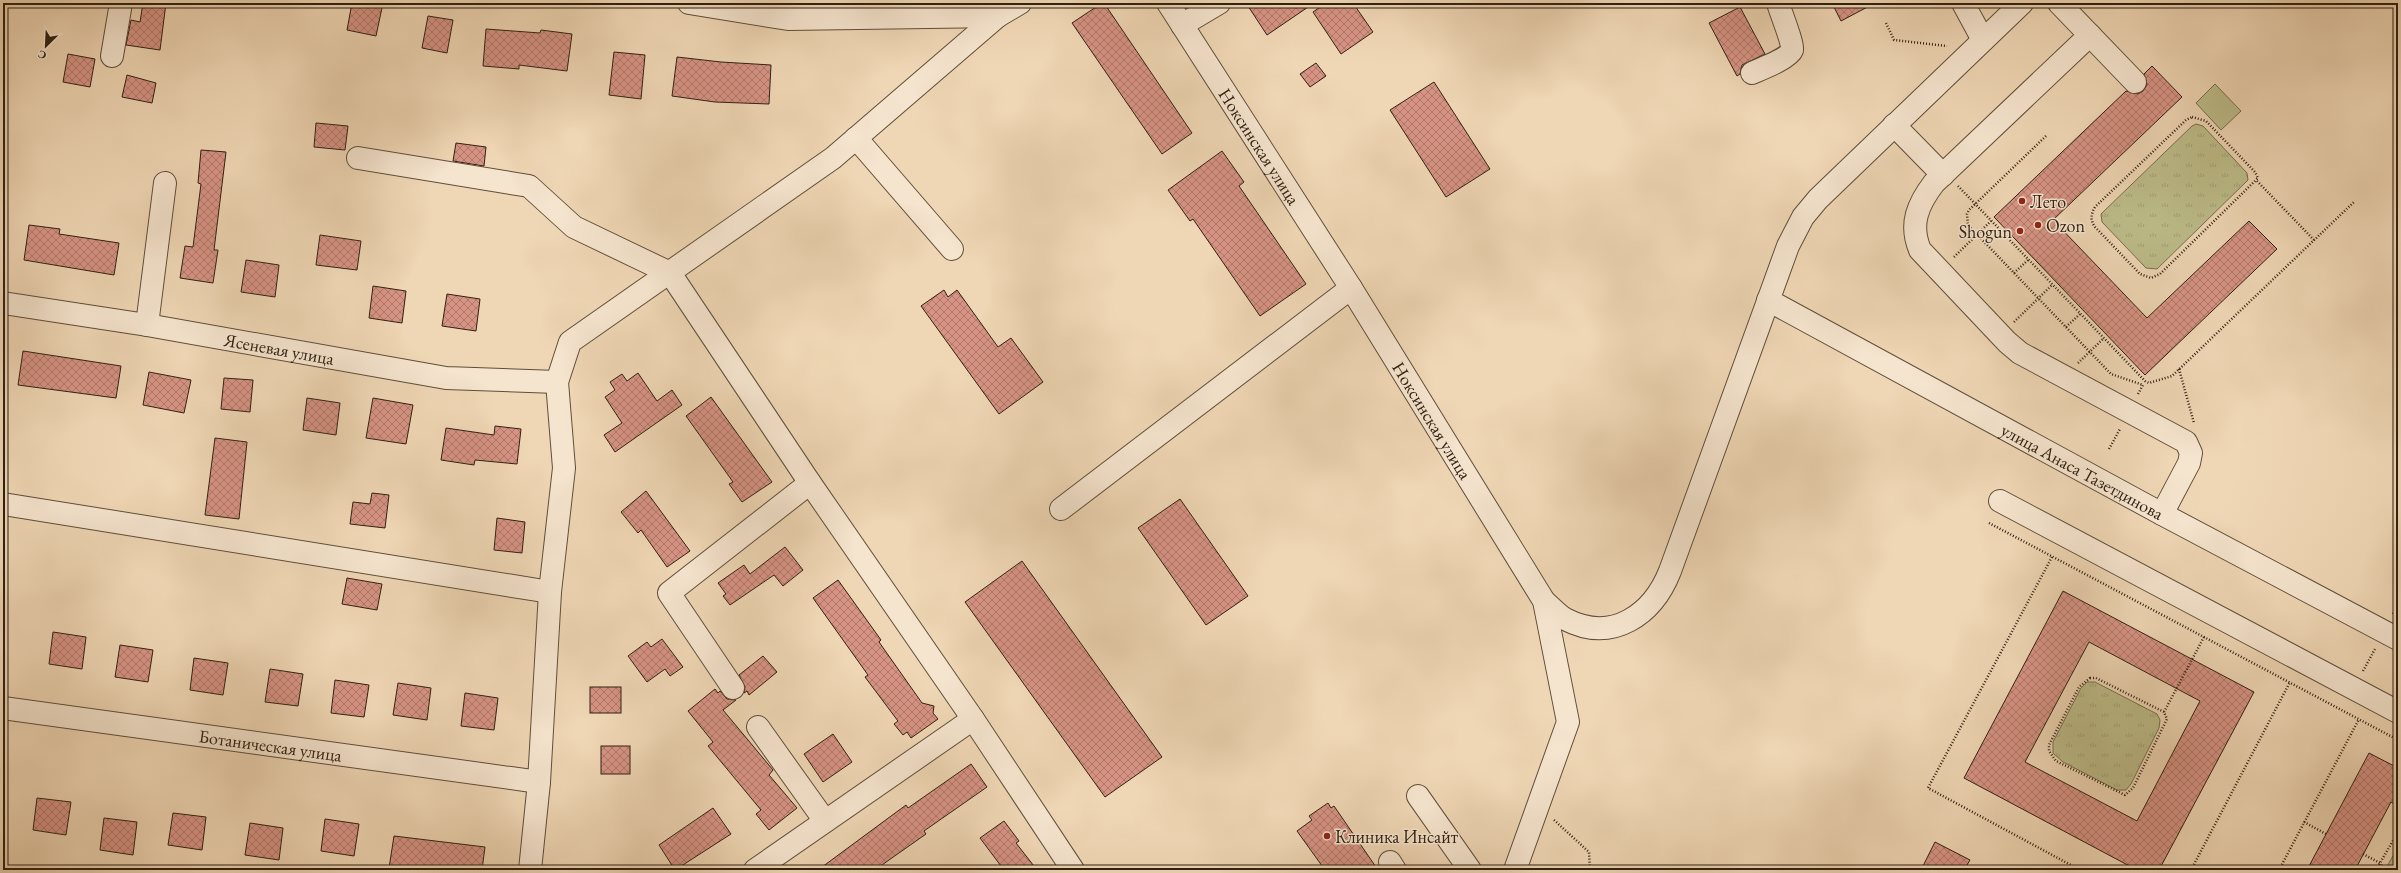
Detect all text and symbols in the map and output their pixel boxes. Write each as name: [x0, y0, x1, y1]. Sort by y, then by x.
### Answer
north arrow: [26, 26, 66, 66]
text: С: [35, 47, 48, 63]
street label: Ноксинская улица: [1214, 83, 1306, 209]
place label: Лето: [2030, 190, 2066, 213]
marker: Лето: [2017, 196, 2027, 206]
place label: Ozon: [2046, 214, 2085, 237]
place label: Shogun: [1959, 220, 2012, 243]
marker: Ozon: [2033, 220, 2043, 230]
marker: Shogun: [2015, 226, 2025, 236]
street label: Ясеневая улица: [222, 327, 337, 370]
street label: Ноксинская улица: [1388, 357, 1478, 484]
street label: улица Анаса Тазетдинова: [1997, 417, 2169, 525]
street label: Ботаническая улица: [197, 724, 344, 766]
place label: Клиника Инсайт: [1335, 825, 1459, 848]
marker: Клиника Инсайт: [1322, 831, 1332, 841]

